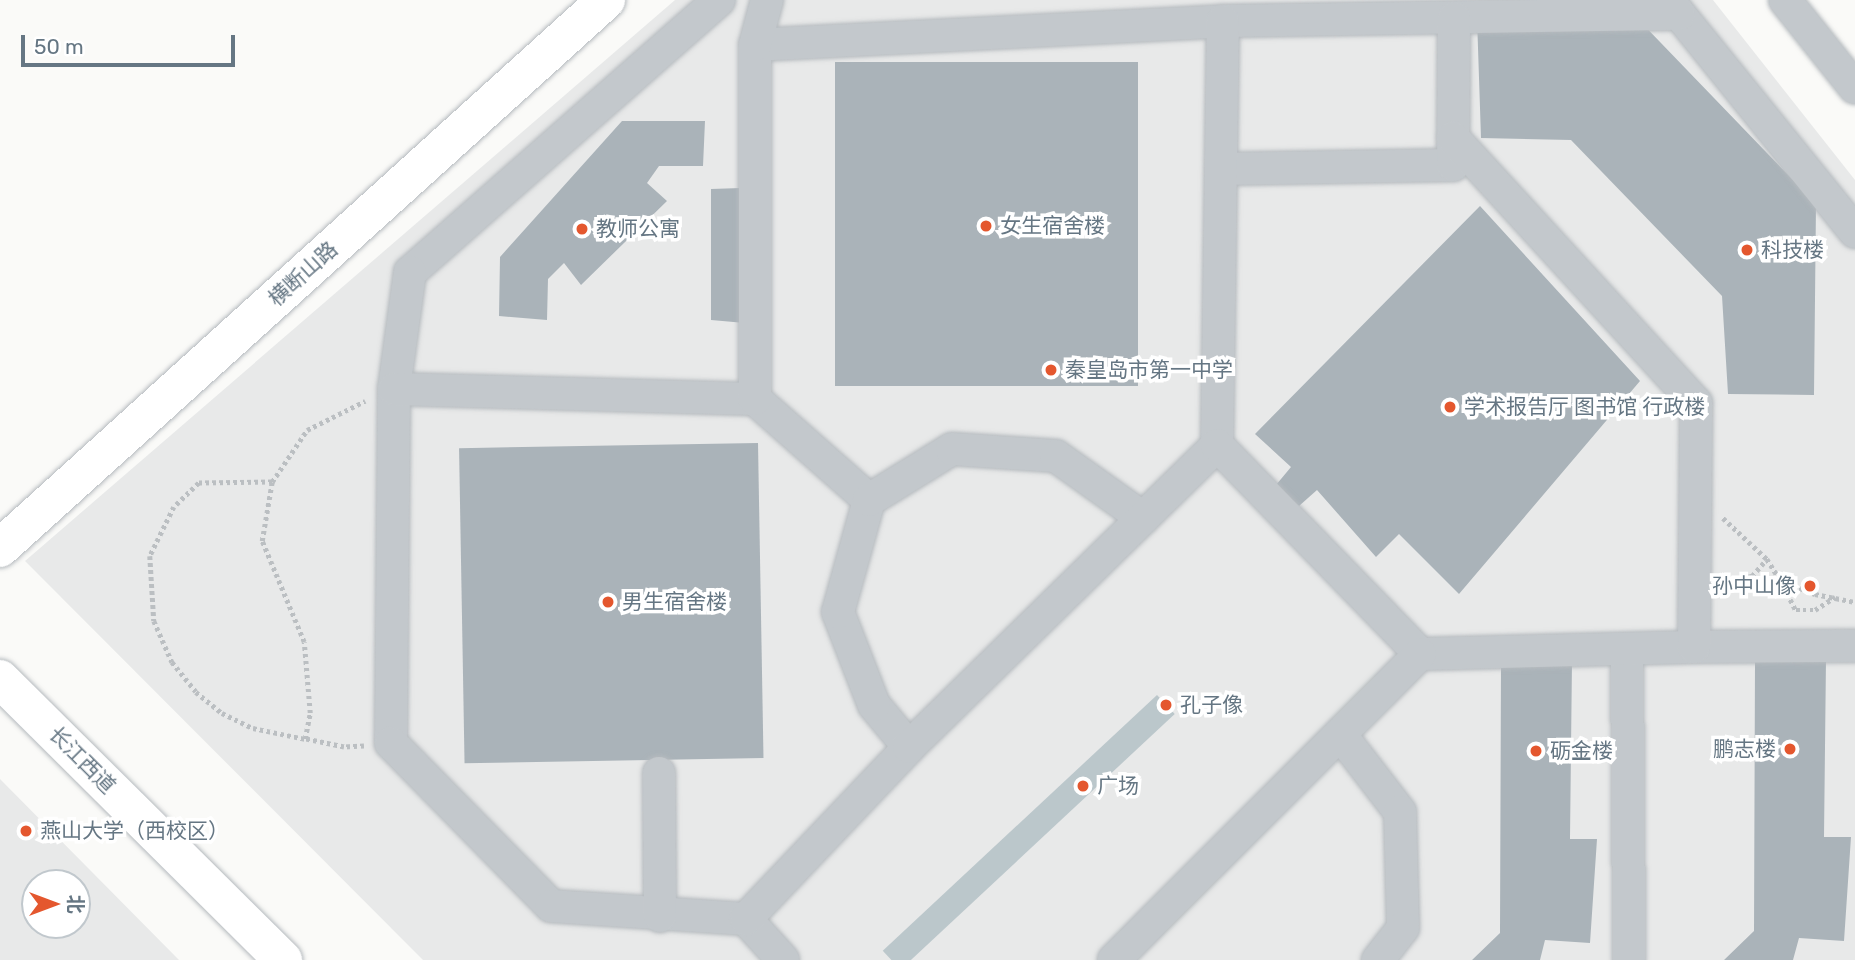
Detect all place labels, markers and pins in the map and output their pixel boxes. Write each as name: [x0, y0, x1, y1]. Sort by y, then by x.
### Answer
place label: 女生宿舍楼: [1000, 213, 1105, 239]
place label: 教师公寓: [596, 216, 680, 242]
marker: 女生宿舍楼: [978, 218, 994, 234]
marker: 教师公寓: [574, 221, 590, 237]
place label: 科技楼: [1761, 237, 1824, 263]
marker: 科技楼: [1739, 242, 1755, 258]
place label: 秦皇岛市第一中学: [1065, 357, 1233, 383]
marker: 秦皇岛市第一中学: [1043, 362, 1059, 378]
place label: 学术报告厅 图书馆 行政楼: [1464, 394, 1705, 420]
marker: 学术报告厅 图书馆 行政楼: [1442, 399, 1458, 415]
place label: 孙中山像: [1712, 573, 1796, 599]
marker: 孙中山像: [1802, 578, 1818, 594]
place label: 男生宿舍楼: [622, 589, 727, 615]
marker: 男生宿舍楼: [600, 594, 616, 610]
place label: 孔子像: [1180, 692, 1243, 718]
marker: 孔子像: [1158, 697, 1174, 713]
place label: 鹏志楼: [1713, 736, 1776, 762]
place label: 砺金楼: [1550, 738, 1613, 764]
marker: 鹏志楼: [1782, 741, 1798, 757]
marker: 砺金楼: [1528, 743, 1544, 759]
place label: 广场: [1097, 773, 1139, 799]
marker: 广场: [1075, 778, 1091, 794]
place label: 燕山大学（西校区）: [40, 818, 229, 844]
marker: 燕山大学（西校区）: [18, 823, 34, 839]

